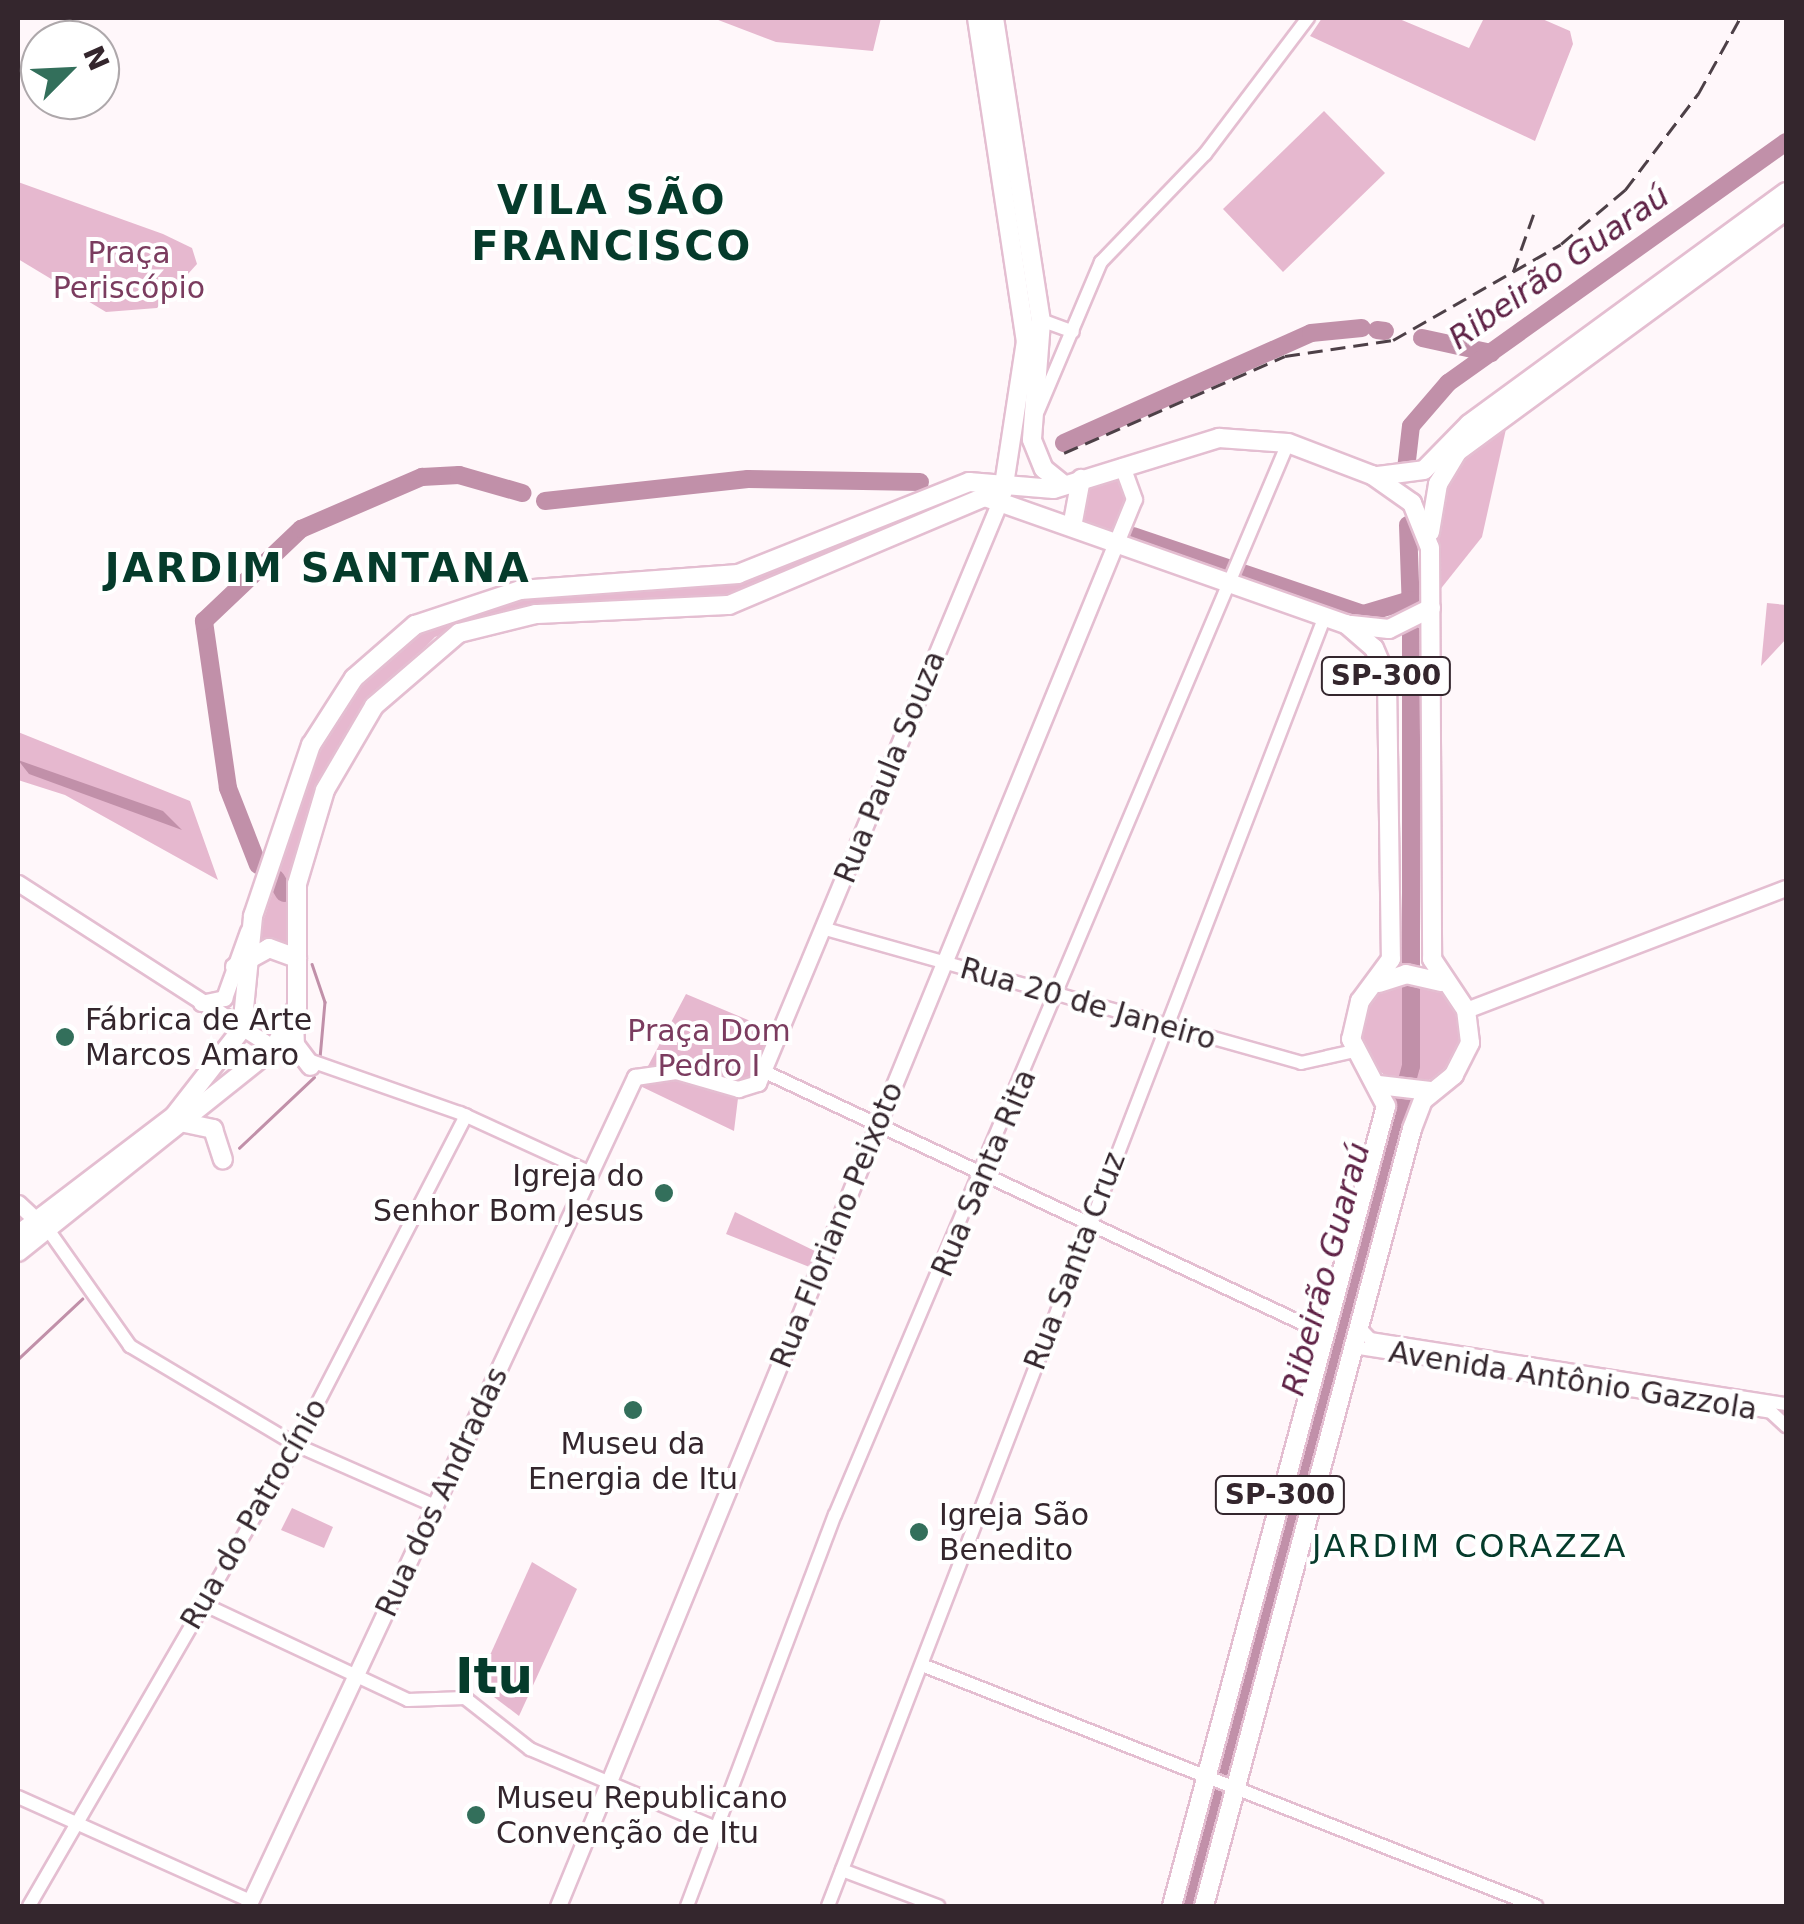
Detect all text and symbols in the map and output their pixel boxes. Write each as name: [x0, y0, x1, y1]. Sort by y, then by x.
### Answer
north arrow: [20, 20, 120, 120]
text: N: [76, 41, 116, 76]
district label: VILA SÃO FRANCISCO: [471, 176, 753, 270]
water label: Ribeirão Guaraú: [1441, 177, 1677, 357]
park label: Praça Periscópio: [53, 235, 205, 306]
district label: JARDIM SANTANA: [105, 544, 531, 592]
street label: Rua Paula Souza: [827, 646, 953, 888]
road number: SP-300: [1318, 653, 1454, 699]
street label: Rua 20 de Janeiro: [956, 950, 1220, 1058]
place label: Fábrica de Arte Marcos Amaro: [85, 1002, 312, 1072]
park label: Praça Dom Pedro I: [627, 1013, 791, 1084]
marker: Fábrica de Arte Marcos Amaro: [54, 1026, 76, 1048]
street label: Rua Santa Rita: [924, 1064, 1044, 1282]
street label: Rua Floriano Peixoto: [763, 1077, 911, 1373]
water label: Ribeirão Guaraú: [1274, 1138, 1378, 1400]
street label: Rua Santa Cruz: [1017, 1147, 1133, 1375]
place label: Igreja do Senhor Bom Jesus: [373, 1158, 644, 1228]
marker: Igreja do Senhor Bom Jesus: [653, 1182, 675, 1204]
street label: Avenida Antônio Gazzola: [1386, 1334, 1760, 1428]
street label: Rua dos Andradas: [368, 1361, 516, 1623]
street label: Rua do Patrocínio: [173, 1392, 335, 1636]
marker: Museu da Energia de Itu: [622, 1399, 644, 1421]
place label: Museu da Energia de Itu: [528, 1426, 738, 1496]
road number: SP-300: [1212, 1472, 1348, 1518]
place label: Igreja São Benedito: [939, 1497, 1089, 1568]
marker: Igreja São Benedito: [908, 1521, 930, 1543]
district label: JARDIM CORAZZA: [1312, 1527, 1628, 1565]
district label: Itu: [455, 1647, 533, 1707]
place label: Museu Republicano Convenção de Itu: [496, 1780, 788, 1850]
marker: Museu Republicano Convenção de Itu: [465, 1804, 487, 1826]

